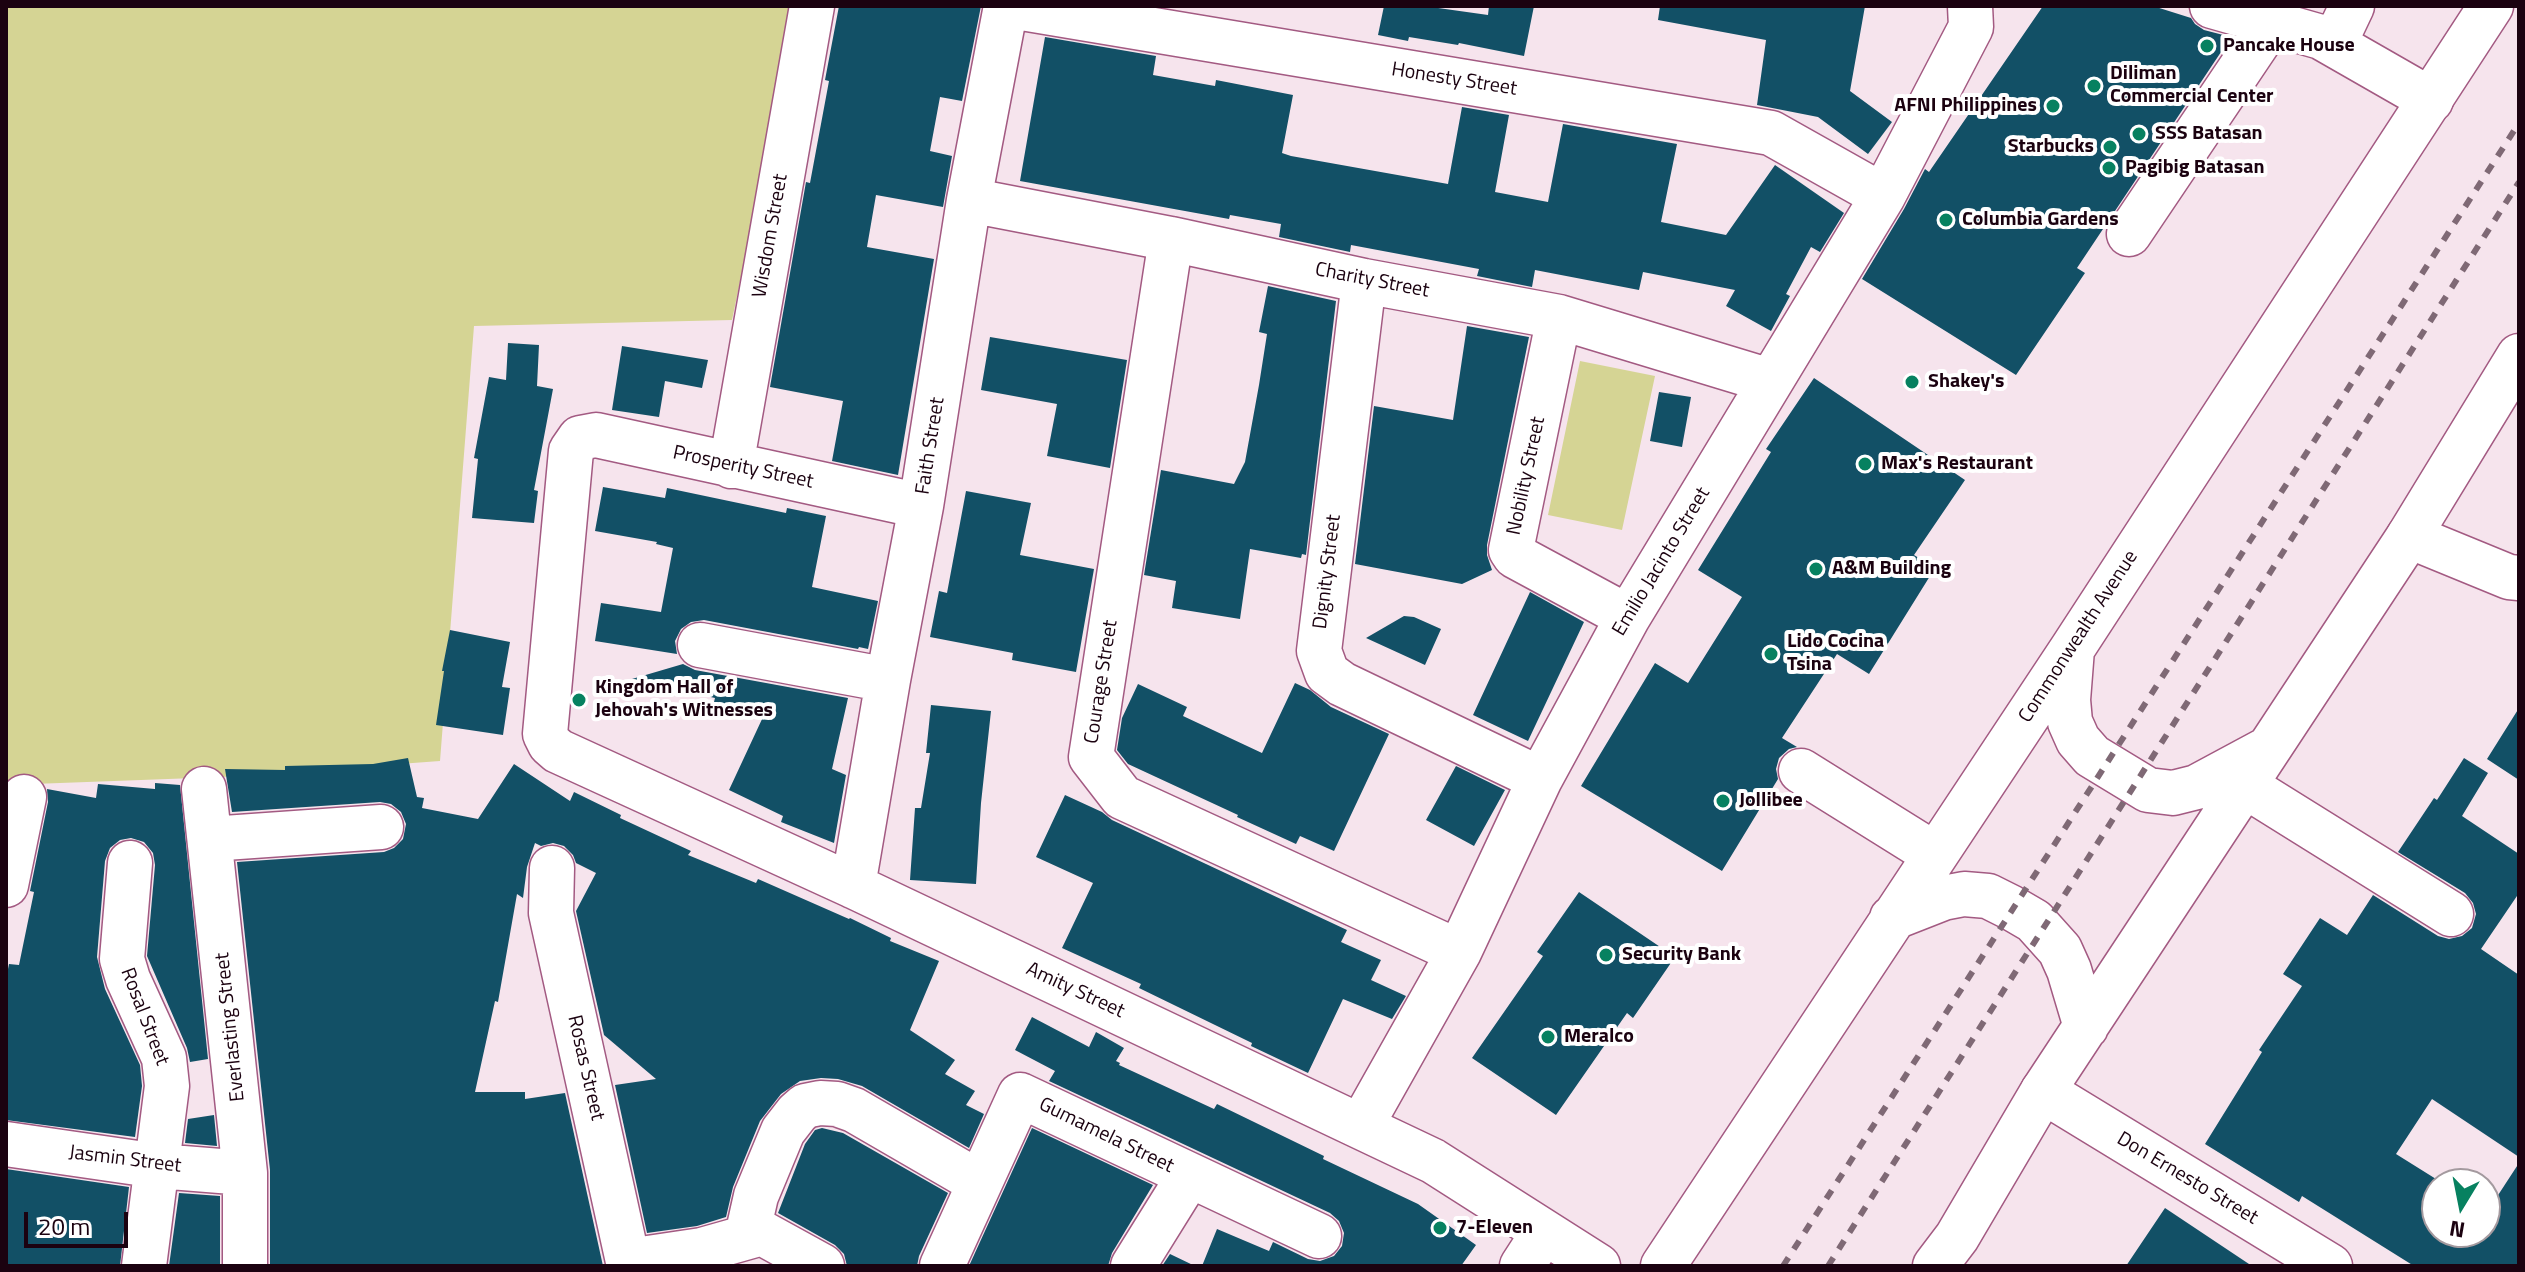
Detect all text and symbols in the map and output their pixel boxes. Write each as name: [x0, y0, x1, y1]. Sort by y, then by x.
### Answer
place label: Pancake House: [2223, 34, 2355, 58]
marker: Pancake House: [2198, 37, 2216, 55]
street label: Honesty Street: [1390, 58, 1518, 102]
place label: Diliman Commercial Center: [2110, 62, 2274, 109]
marker: Diliman Commercial Center: [2085, 77, 2103, 95]
place label: AFNI Philippines: [1894, 94, 2037, 118]
marker: AFNI Philippines: [2044, 97, 2062, 115]
place label: SSS Batasan: [2155, 122, 2263, 146]
marker: SSS Batasan: [2130, 125, 2148, 143]
place label: Starbucks: [2008, 135, 2094, 159]
marker: Starbucks: [2101, 138, 2119, 156]
place label: Pagibig Batasan: [2125, 156, 2264, 180]
marker: Pagibig Batasan: [2100, 159, 2118, 177]
street label: Wisdom Street: [748, 172, 794, 300]
place label: Columbia Gardens: [1962, 208, 2119, 232]
marker: Columbia Gardens: [1937, 211, 1955, 229]
street label: Charity Street: [1313, 258, 1431, 304]
place label: Shakey's: [1928, 370, 2005, 394]
marker: Shakey's: [1903, 373, 1921, 391]
street label: Faith Street: [911, 396, 951, 496]
street label: Nobility Street: [1503, 415, 1551, 537]
street label: Prosperity Street: [671, 441, 815, 495]
place label: Max's Restaurant: [1881, 452, 2033, 476]
marker: Max's Restaurant: [1856, 455, 1874, 473]
street label: Emilio Jacinto Street: [1608, 483, 1716, 641]
street label: Dignity Street: [1309, 513, 1347, 631]
street label: Commonwealth Avenue: [2014, 546, 2144, 728]
place label: A&M Building: [1832, 557, 1951, 581]
marker: A&M Building: [1807, 560, 1825, 578]
street label: Courage Street: [1080, 618, 1124, 746]
place label: Lido Cocina Tsina: [1787, 630, 1884, 677]
marker: Lido Cocina Tsina: [1762, 645, 1780, 663]
place label: Kingdom Hall of Jehovah's Witnesses: [595, 676, 773, 723]
marker: Kingdom Hall of Jehovah's Witnesses: [570, 691, 588, 709]
place label: Jollibee: [1739, 789, 1803, 813]
marker: Jollibee: [1714, 792, 1732, 810]
place label: Security Bank: [1622, 943, 1741, 967]
marker: Security Bank: [1597, 946, 1615, 964]
street label: Everlasting Street: [211, 951, 251, 1103]
street label: Amity Street: [1022, 958, 1128, 1024]
street label: Rosal Street: [114, 965, 174, 1069]
street label: Rosas Street: [561, 1013, 609, 1123]
place label: Meralco: [1564, 1025, 1634, 1049]
marker: Meralco: [1539, 1028, 1557, 1046]
street label: Gumamela Street: [1035, 1093, 1177, 1179]
street label: Don Ernesto Street: [2112, 1127, 2262, 1231]
street label: Jasmin Street: [68, 1141, 182, 1179]
north arrow: [2421, 1168, 2501, 1248]
scale bar: [28, 1196, 132, 1246]
text: 20 m: [38, 1208, 90, 1244]
text: N: [2447, 1212, 2468, 1248]
place label: 7-Eleven: [1456, 1216, 1533, 1240]
marker: 7-Eleven: [1431, 1219, 1449, 1237]

